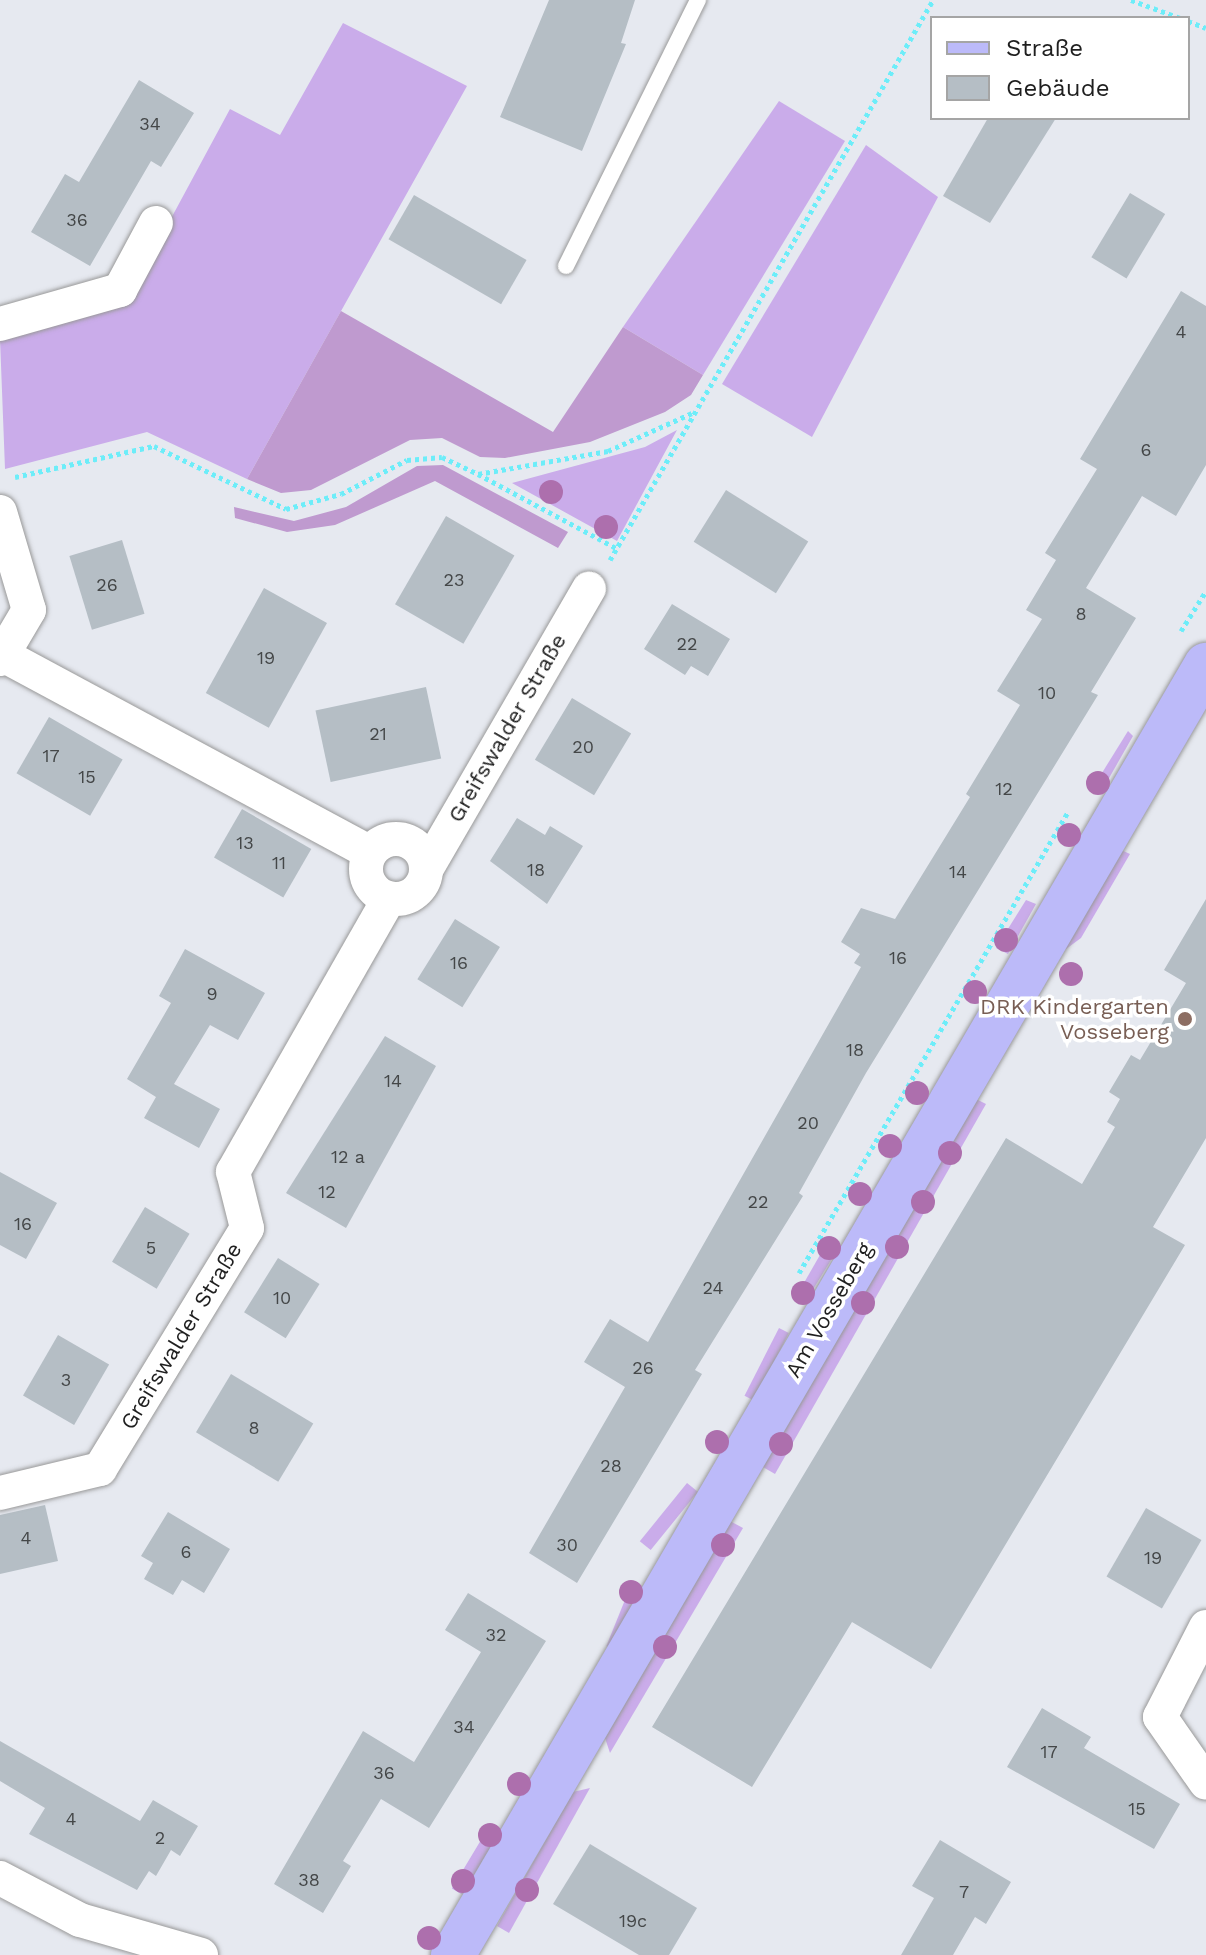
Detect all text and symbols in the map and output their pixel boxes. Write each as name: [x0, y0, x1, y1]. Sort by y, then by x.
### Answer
legend: [930, 16, 1190, 120]
text: Straße: [1006, 34, 1083, 62]
text: Gebäude: [1006, 74, 1110, 102]
house number: 34: [139, 113, 161, 135]
house number: 36: [66, 209, 88, 231]
house number: 4: [1176, 321, 1186, 343]
house number: 6: [1141, 439, 1151, 461]
house number: 23: [444, 569, 464, 591]
house number: 26: [96, 574, 118, 596]
house number: 8: [1075, 603, 1087, 625]
street label: Greifswalder Straße: [442, 629, 572, 827]
house number: 22: [677, 633, 697, 655]
house number: 19: [257, 647, 275, 669]
house number: 10: [1038, 682, 1056, 704]
house number: 21: [369, 723, 387, 745]
house number: 20: [572, 736, 594, 758]
house number: 17: [42, 745, 60, 767]
house number: 15: [78, 766, 96, 788]
house number: 12: [995, 778, 1013, 800]
house number: 13: [236, 832, 254, 854]
house number: 11: [272, 852, 286, 874]
house number: 18: [527, 859, 545, 881]
house number: 14: [949, 861, 967, 883]
house number: 16: [889, 947, 907, 969]
house number: 16: [450, 952, 468, 974]
house number: 9: [206, 983, 218, 1005]
place label: DRK Kindergarten Vosseberg: [980, 993, 1169, 1044]
marker: DRK Kindergarten Vosseberg: [1176, 1010, 1194, 1028]
house number: 18: [846, 1039, 864, 1061]
house number: 14: [384, 1070, 402, 1092]
house number: 20: [797, 1112, 819, 1134]
house number: 12 a: [331, 1146, 365, 1168]
house number: 12: [318, 1181, 336, 1203]
house number: 22: [748, 1191, 768, 1213]
house number: 16: [14, 1213, 32, 1235]
house number: 5: [146, 1237, 156, 1259]
street label: Greifswalder Straße: [115, 1238, 247, 1434]
street label: Am Vosseberg: [780, 1238, 878, 1382]
house number: 24: [703, 1277, 723, 1299]
house number: 10: [273, 1287, 291, 1309]
house number: 26: [632, 1357, 654, 1379]
house number: 3: [61, 1369, 71, 1391]
house number: 8: [248, 1417, 260, 1439]
house number: 28: [600, 1455, 622, 1477]
house number: 4: [21, 1527, 31, 1549]
house number: 30: [556, 1534, 578, 1556]
house number: 6: [181, 1541, 191, 1563]
house number: 19: [1144, 1547, 1162, 1569]
house number: 32: [486, 1624, 506, 1646]
house number: 34: [453, 1716, 475, 1738]
house number: 17: [1040, 1741, 1058, 1763]
house number: 36: [373, 1762, 395, 1784]
house number: 15: [1128, 1798, 1146, 1820]
house number: 4: [66, 1808, 76, 1830]
house number: 2: [155, 1827, 165, 1849]
house number: 38: [298, 1869, 320, 1891]
house number: 7: [959, 1881, 969, 1903]
house number: 19c: [619, 1910, 647, 1932]

